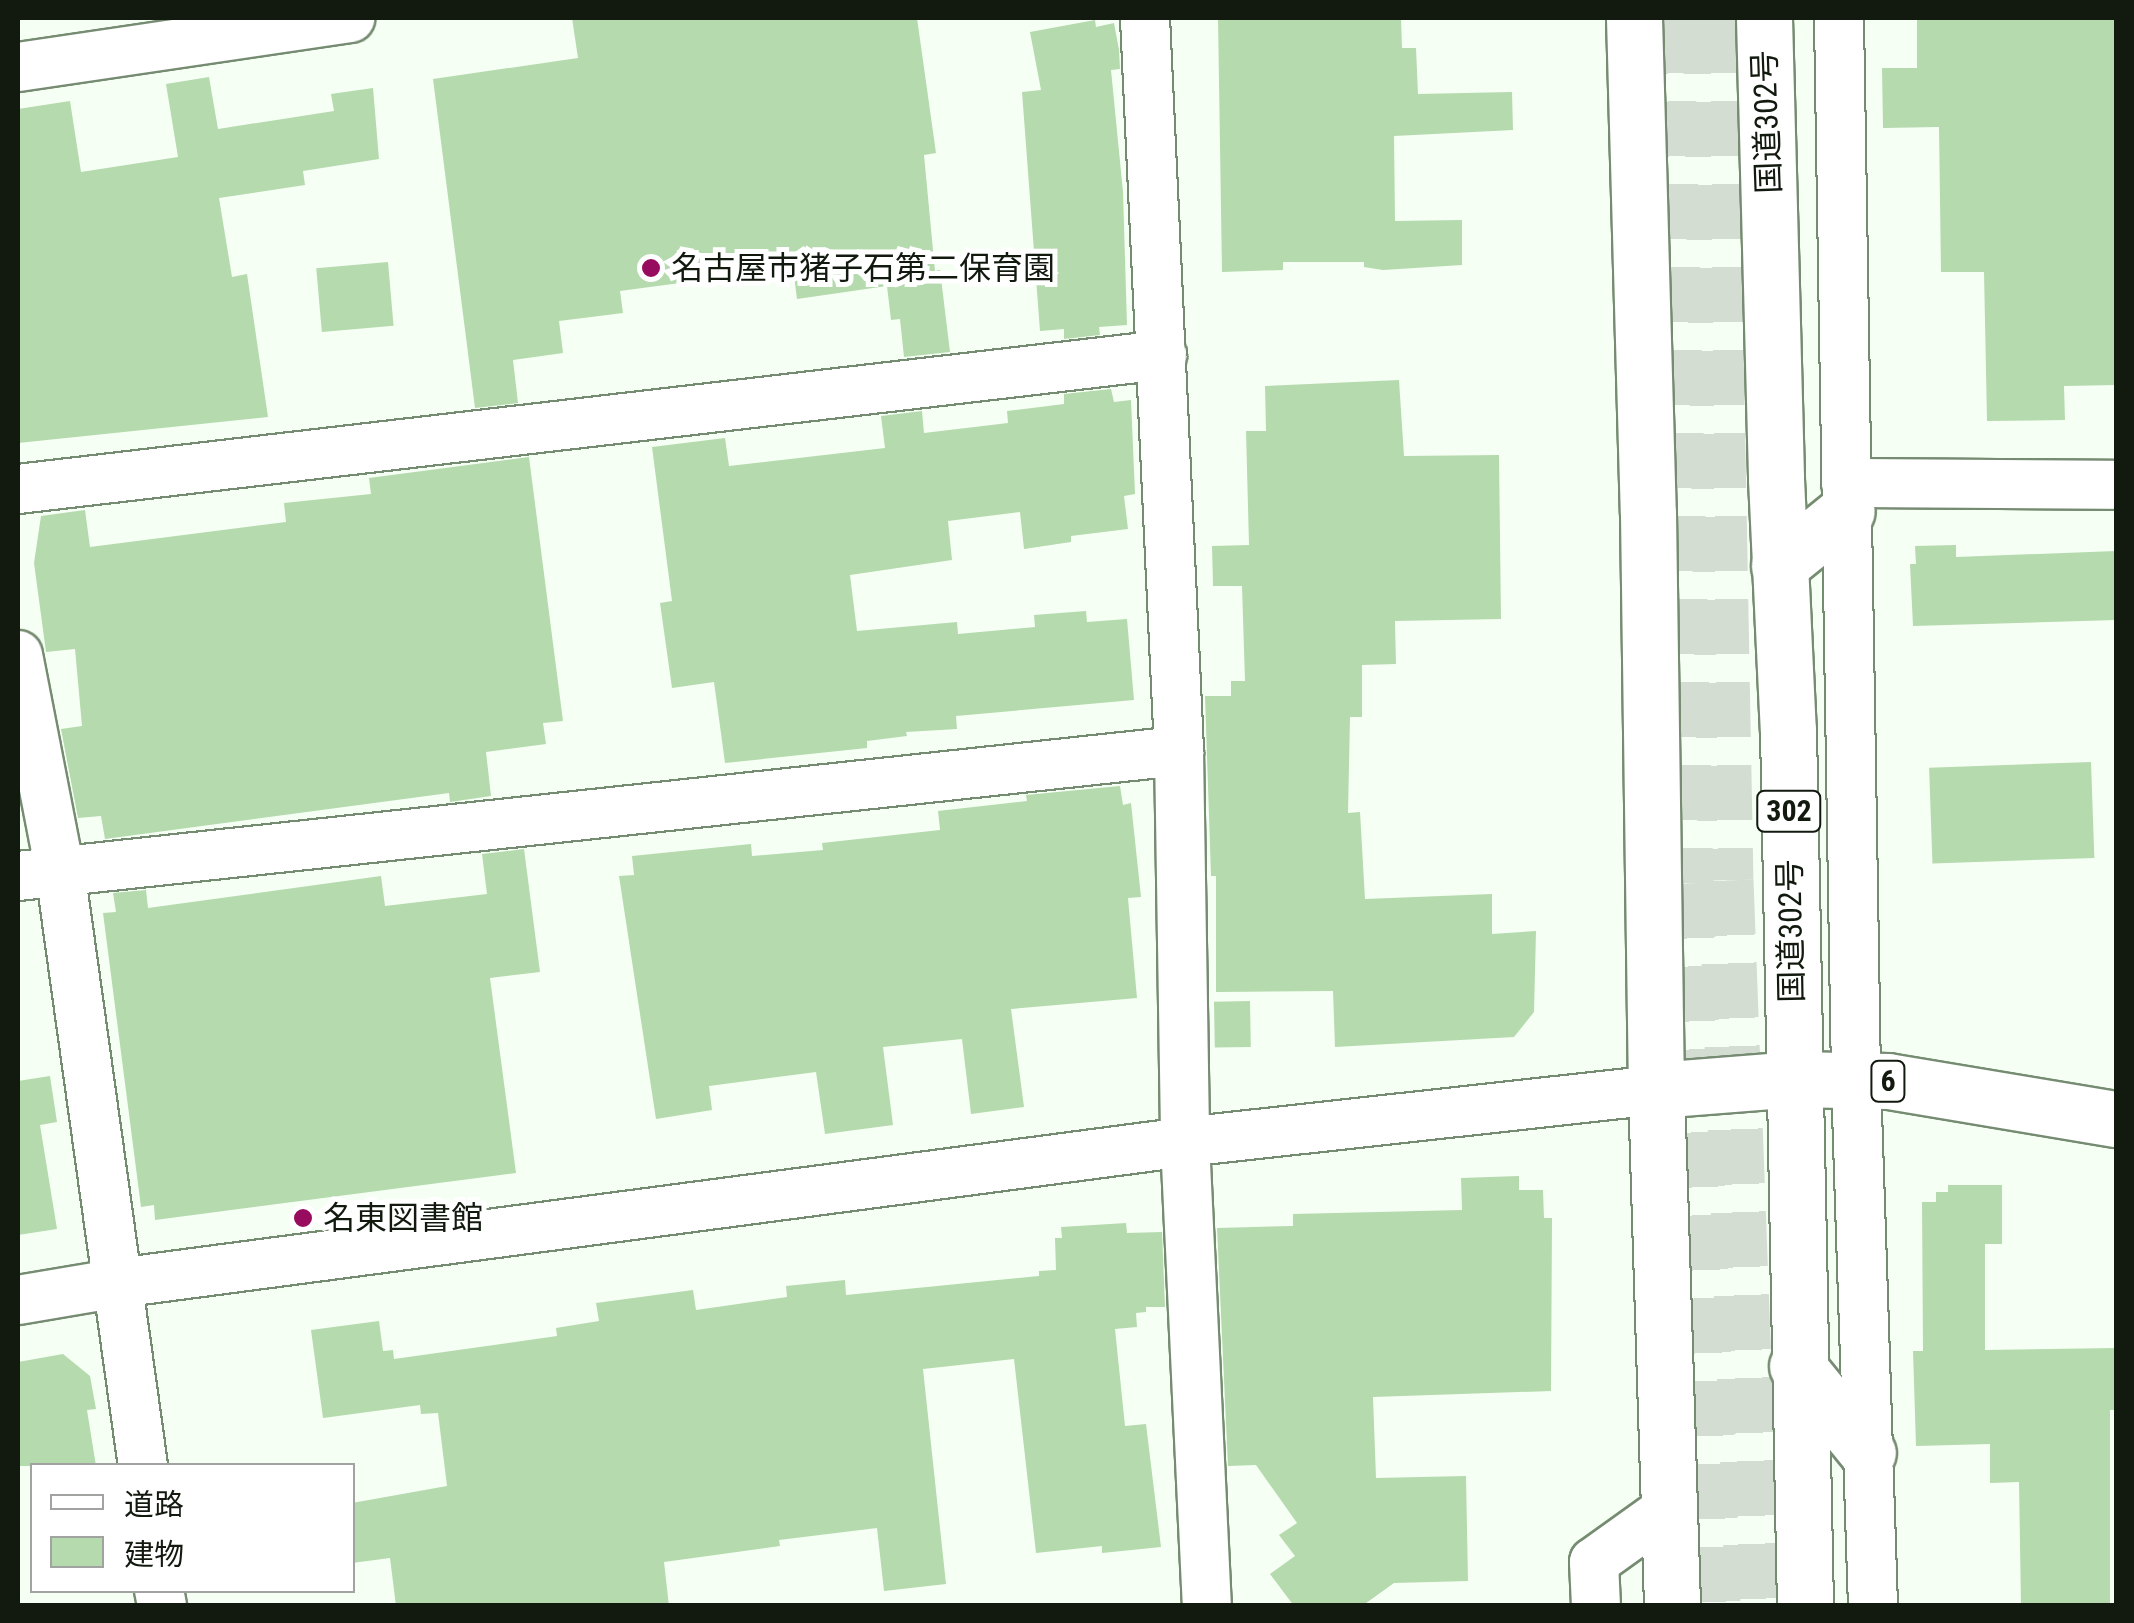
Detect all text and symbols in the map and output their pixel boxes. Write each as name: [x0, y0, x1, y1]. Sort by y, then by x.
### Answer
street label: 国道302号: [1745, 50, 1789, 194]
place label: 名古屋市猪子石第二保育園: [671, 249, 1055, 287]
marker: 名古屋市猪子石第二保育園: [640, 257, 662, 279]
road number: 302: [1754, 786, 1824, 836]
street label: 国道302号: [1771, 859, 1811, 1003]
road number: 6: [1868, 1056, 1908, 1106]
place label: 名東図書館: [323, 1199, 483, 1237]
marker: 名東図書館: [292, 1207, 314, 1229]
legend: [30, 1463, 355, 1593]
text: 道路: [124, 1487, 184, 1522]
text: 建物: [124, 1537, 184, 1572]

